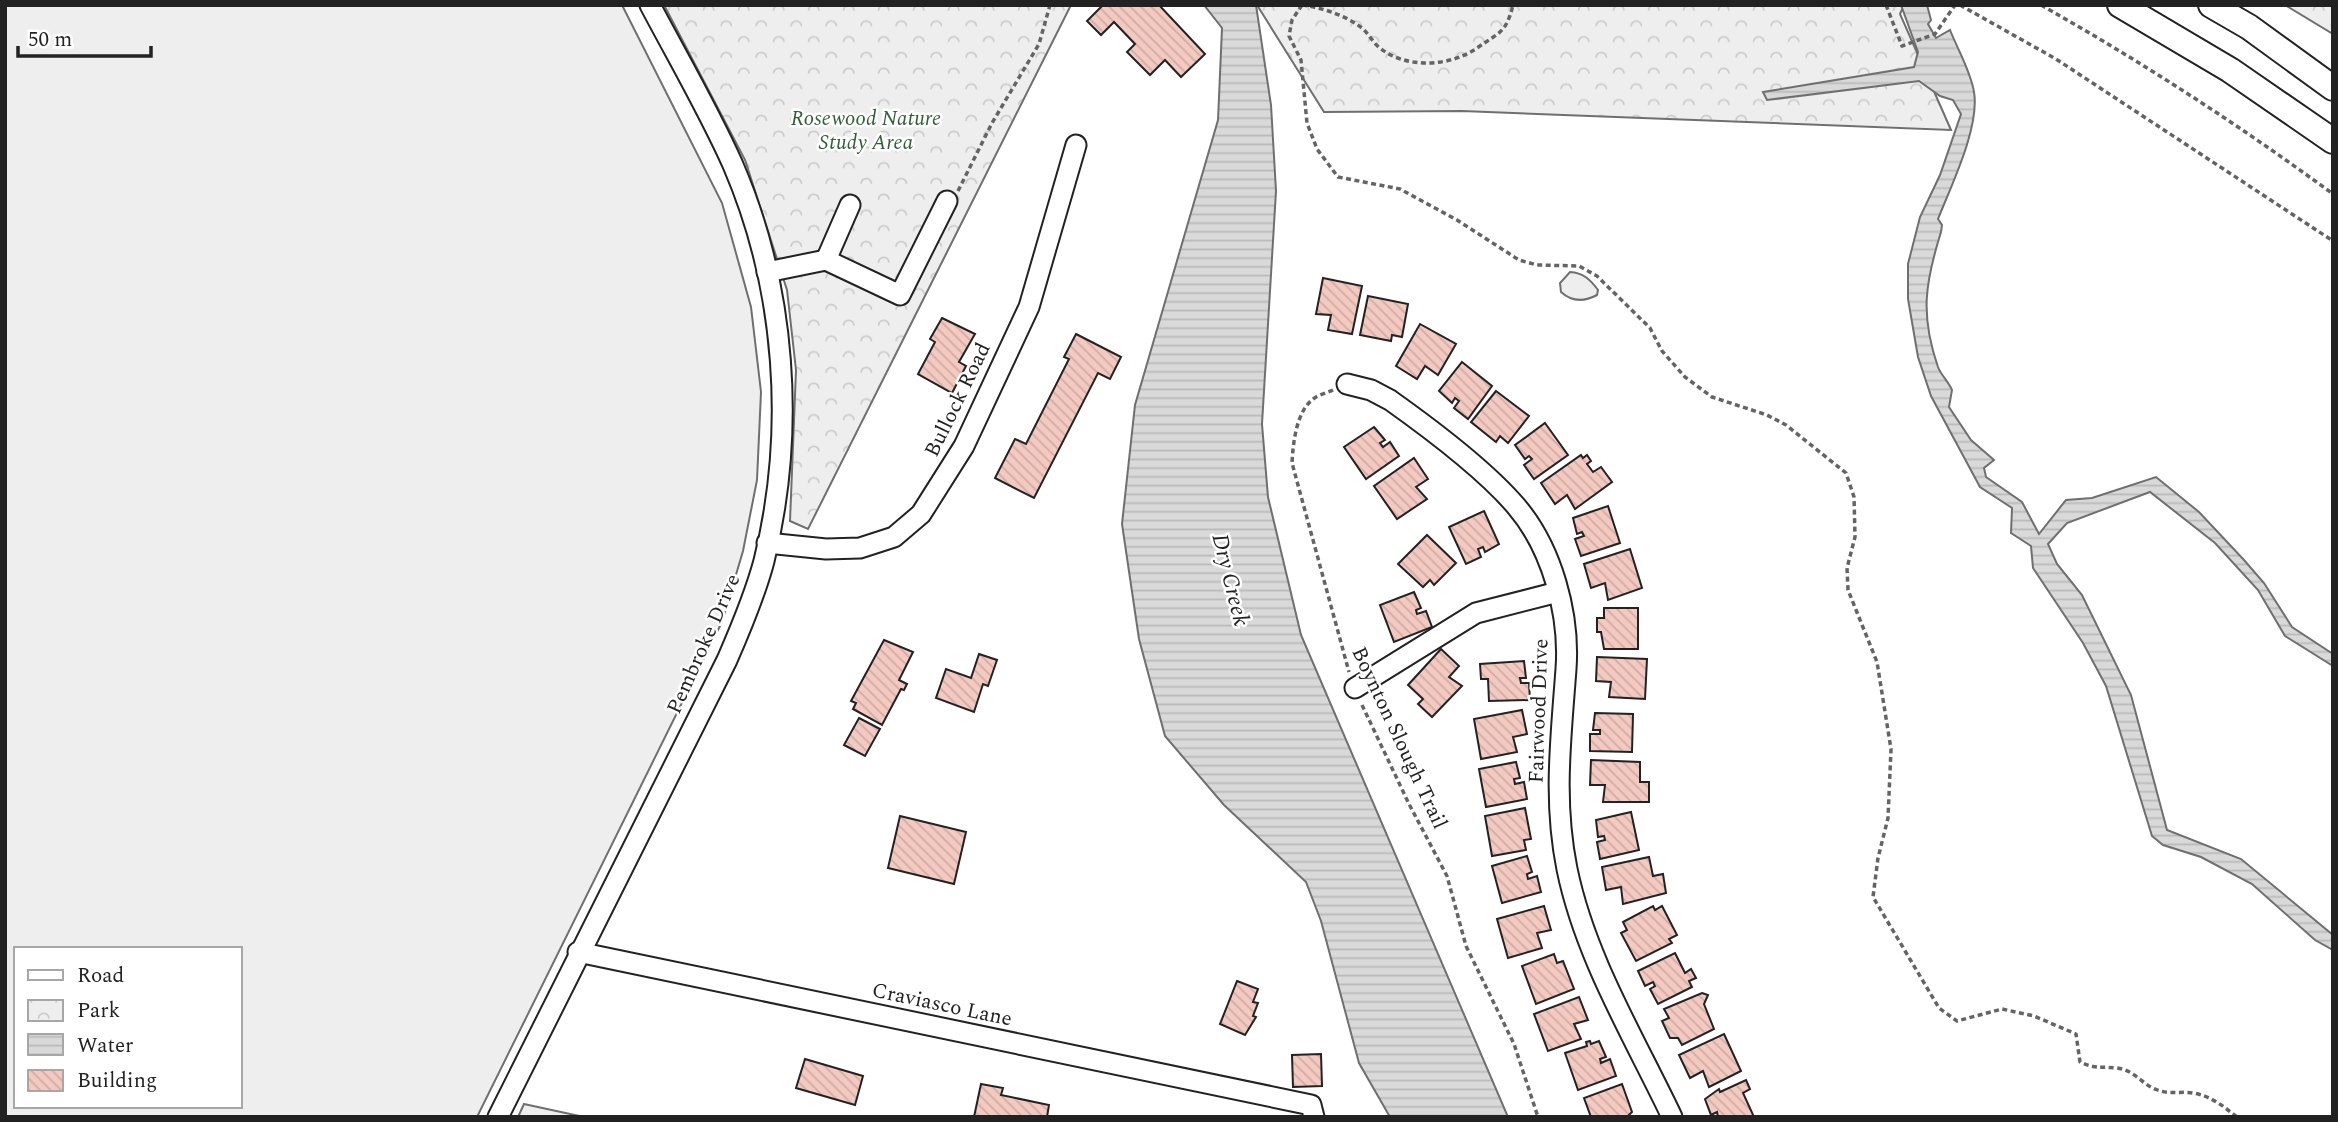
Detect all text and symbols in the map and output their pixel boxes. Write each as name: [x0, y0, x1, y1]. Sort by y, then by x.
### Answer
scale bar: [18, 14, 150, 58]
text: 50 m: [28, 24, 72, 56]
park label: Rosewood Nature Study Area: [791, 103, 941, 159]
street label: Bullock Road: [916, 337, 1000, 463]
water label: Dry Creek: [1202, 530, 1258, 630]
street label: Pembroke Drive: [659, 569, 749, 719]
street label: Fairwood Drive: [1520, 638, 1558, 784]
street label: Boynton Slough Trail: [1343, 641, 1455, 835]
legend: [14, 947, 242, 1108]
text: Road: [77, 960, 124, 992]
street label: Craviasco Lane: [869, 975, 1015, 1035]
text: Park: [77, 995, 121, 1027]
text: Water: [77, 1030, 133, 1062]
text: Building: [77, 1065, 157, 1097]

